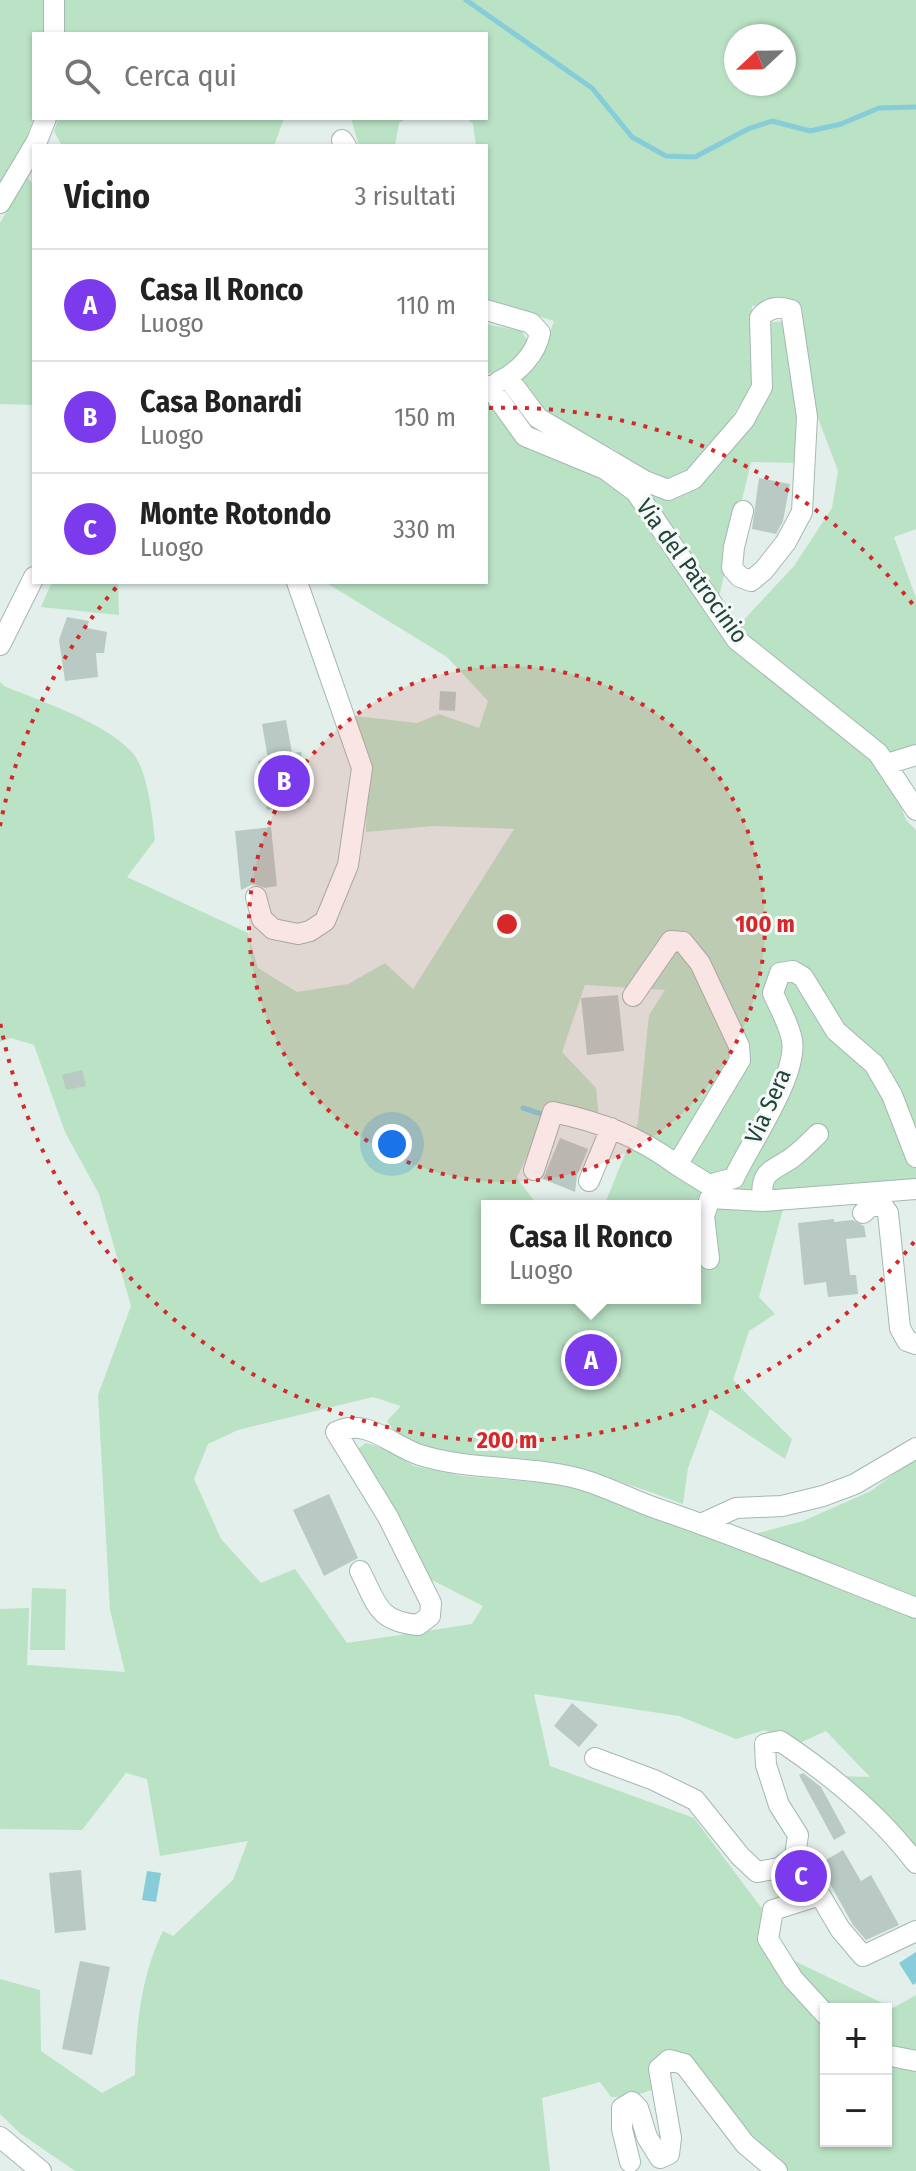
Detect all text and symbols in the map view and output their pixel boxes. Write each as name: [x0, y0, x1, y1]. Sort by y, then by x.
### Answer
north arrow: [724, 24, 796, 96]
search box: [32, 32, 488, 120]
icon: search: [60, 54, 104, 98]
text: Cerca qui: [124, 58, 237, 94]
text: Vicino: [64, 176, 150, 217]
text: 3 risultati: [355, 181, 456, 212]
text: Casa Il Ronco: [140, 272, 303, 308]
text: A: [83, 290, 97, 321]
text: 110 m: [396, 290, 456, 321]
text: Luogo: [140, 308, 204, 339]
text: Casa Bonardi: [140, 384, 302, 420]
text: B: [83, 402, 97, 433]
text: 150 m: [394, 402, 456, 433]
text: Luogo: [140, 420, 204, 451]
street label: Via del Patrocinio: [630, 493, 754, 649]
text: Monte Rotondo: [140, 496, 331, 532]
text: C: [83, 514, 97, 545]
text: 330 m: [393, 514, 456, 545]
text: Luogo: [140, 532, 204, 563]
pin: B: [258, 751, 310, 811]
centre of rings: [493, 910, 521, 938]
text: 100 m: [735, 910, 795, 938]
street label: Via Sera: [739, 1064, 797, 1148]
your location: [372, 1124, 412, 1164]
popup: [481, 1200, 701, 1304]
text: Casa Il Ronco: [509, 1219, 673, 1255]
text: Luogo: [509, 1255, 573, 1286]
pin: A: [565, 1330, 617, 1390]
text: 200 m: [476, 1426, 537, 1454]
pin: C: [775, 1846, 827, 1906]
map controls: [820, 2003, 892, 2147]
button: +: [820, 2003, 892, 2075]
button: −: [820, 2075, 892, 2147]

